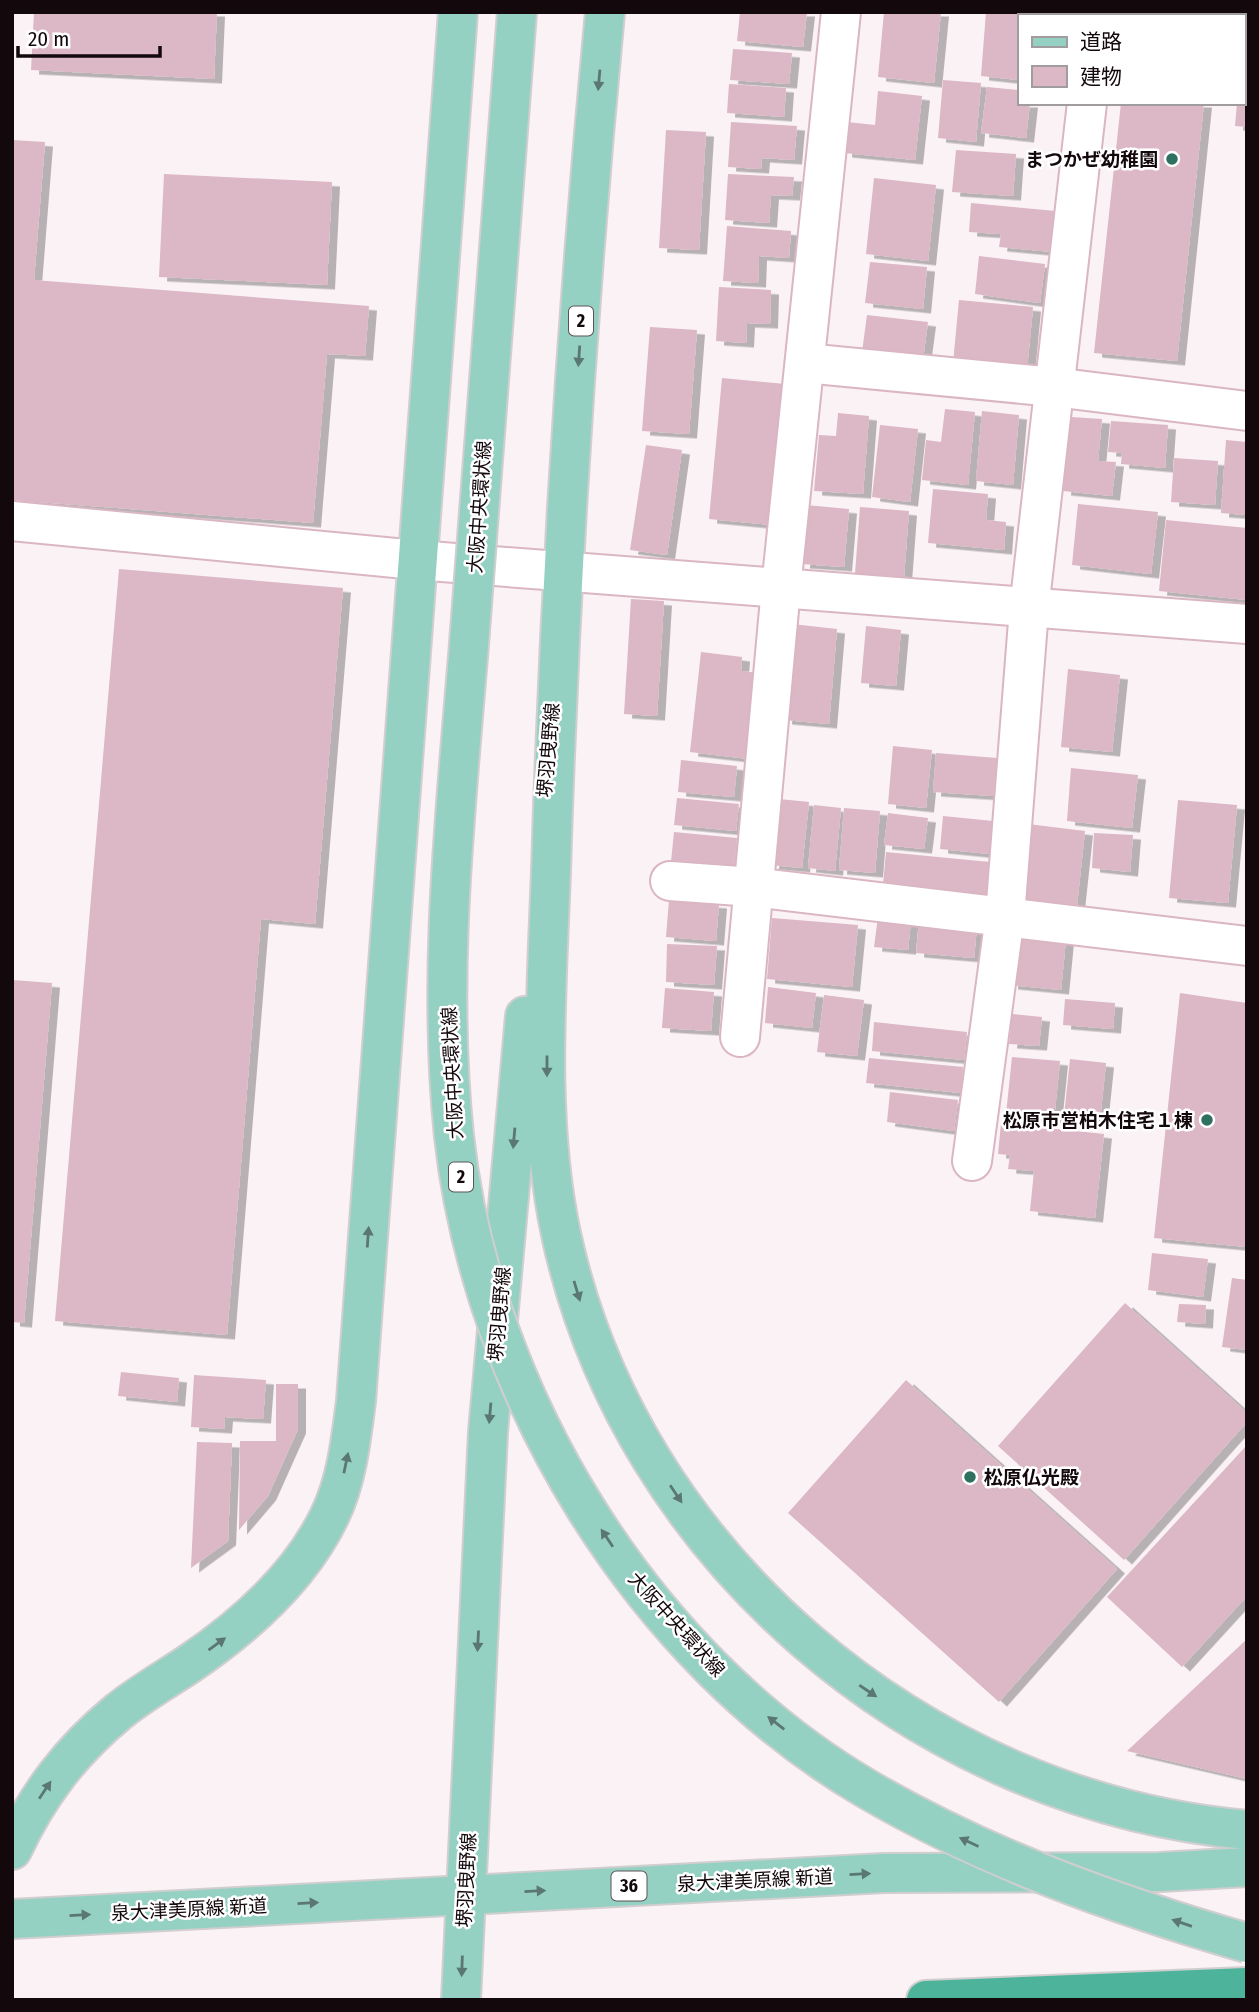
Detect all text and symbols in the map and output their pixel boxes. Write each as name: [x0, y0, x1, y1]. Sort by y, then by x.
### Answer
scale bar: [18, 14, 159, 58]
legend: [1018, 14, 1245, 105]
text: 20 m: [28, 26, 69, 52]
text: 道路: [1080, 29, 1122, 55]
text: 建物: [1080, 64, 1122, 90]
one-way arrow: [593, 69, 604, 91]
place label: まつかぜ幼稚園: [1025, 148, 1158, 171]
marker: まつかぜ幼稚園: [1164, 151, 1180, 167]
road number: 2: [569, 306, 593, 335]
one-way arrow: [573, 345, 584, 367]
street label: 大阪中央環状線: [463, 440, 496, 574]
street label: 堺羽曳野線: [533, 702, 564, 798]
street label: 大阪中央環状線: [438, 1006, 467, 1140]
one-way arrow: [541, 1055, 553, 1077]
place label: 松原市営柏木住宅１棟: [1003, 1109, 1193, 1132]
marker: 松原市営柏木住宅１棟: [1199, 1112, 1215, 1128]
one-way arrow: [508, 1127, 519, 1149]
road number: 2: [449, 1162, 473, 1192]
one-way arrow: [363, 1226, 374, 1248]
street label: 堺羽曳野線: [484, 1266, 515, 1362]
one-way arrow: [572, 1280, 582, 1301]
one-way arrow: [484, 1403, 495, 1425]
one-way arrow: [340, 1452, 351, 1474]
place label: 松原仏光殿: [984, 1466, 1079, 1489]
marker: 松原仏光殿: [962, 1469, 978, 1485]
one-way arrow: [669, 1485, 683, 1503]
one-way arrow: [600, 1528, 613, 1548]
street label: 大阪中央環状線: [624, 1567, 730, 1681]
one-way arrow: [472, 1630, 483, 1652]
one-way arrow: [208, 1637, 226, 1651]
one-way arrow: [858, 1684, 878, 1697]
one-way arrow: [768, 1715, 786, 1730]
one-way arrow: [38, 1781, 52, 1799]
street label: 堺羽曳野線: [453, 1832, 480, 1928]
one-way arrow: [959, 1836, 979, 1848]
street label: 泉大津美原線 新道: [676, 1865, 834, 1896]
one-way arrow: [849, 1869, 871, 1880]
road number: 36: [612, 1872, 646, 1900]
one-way arrow: [524, 1885, 546, 1896]
street label: 泉大津美原線 新道: [110, 1894, 268, 1925]
one-way arrow: [297, 1897, 319, 1908]
one-way arrow: [70, 1910, 92, 1921]
one-way arrow: [1171, 1917, 1192, 1928]
one-way arrow: [457, 1955, 468, 1977]

